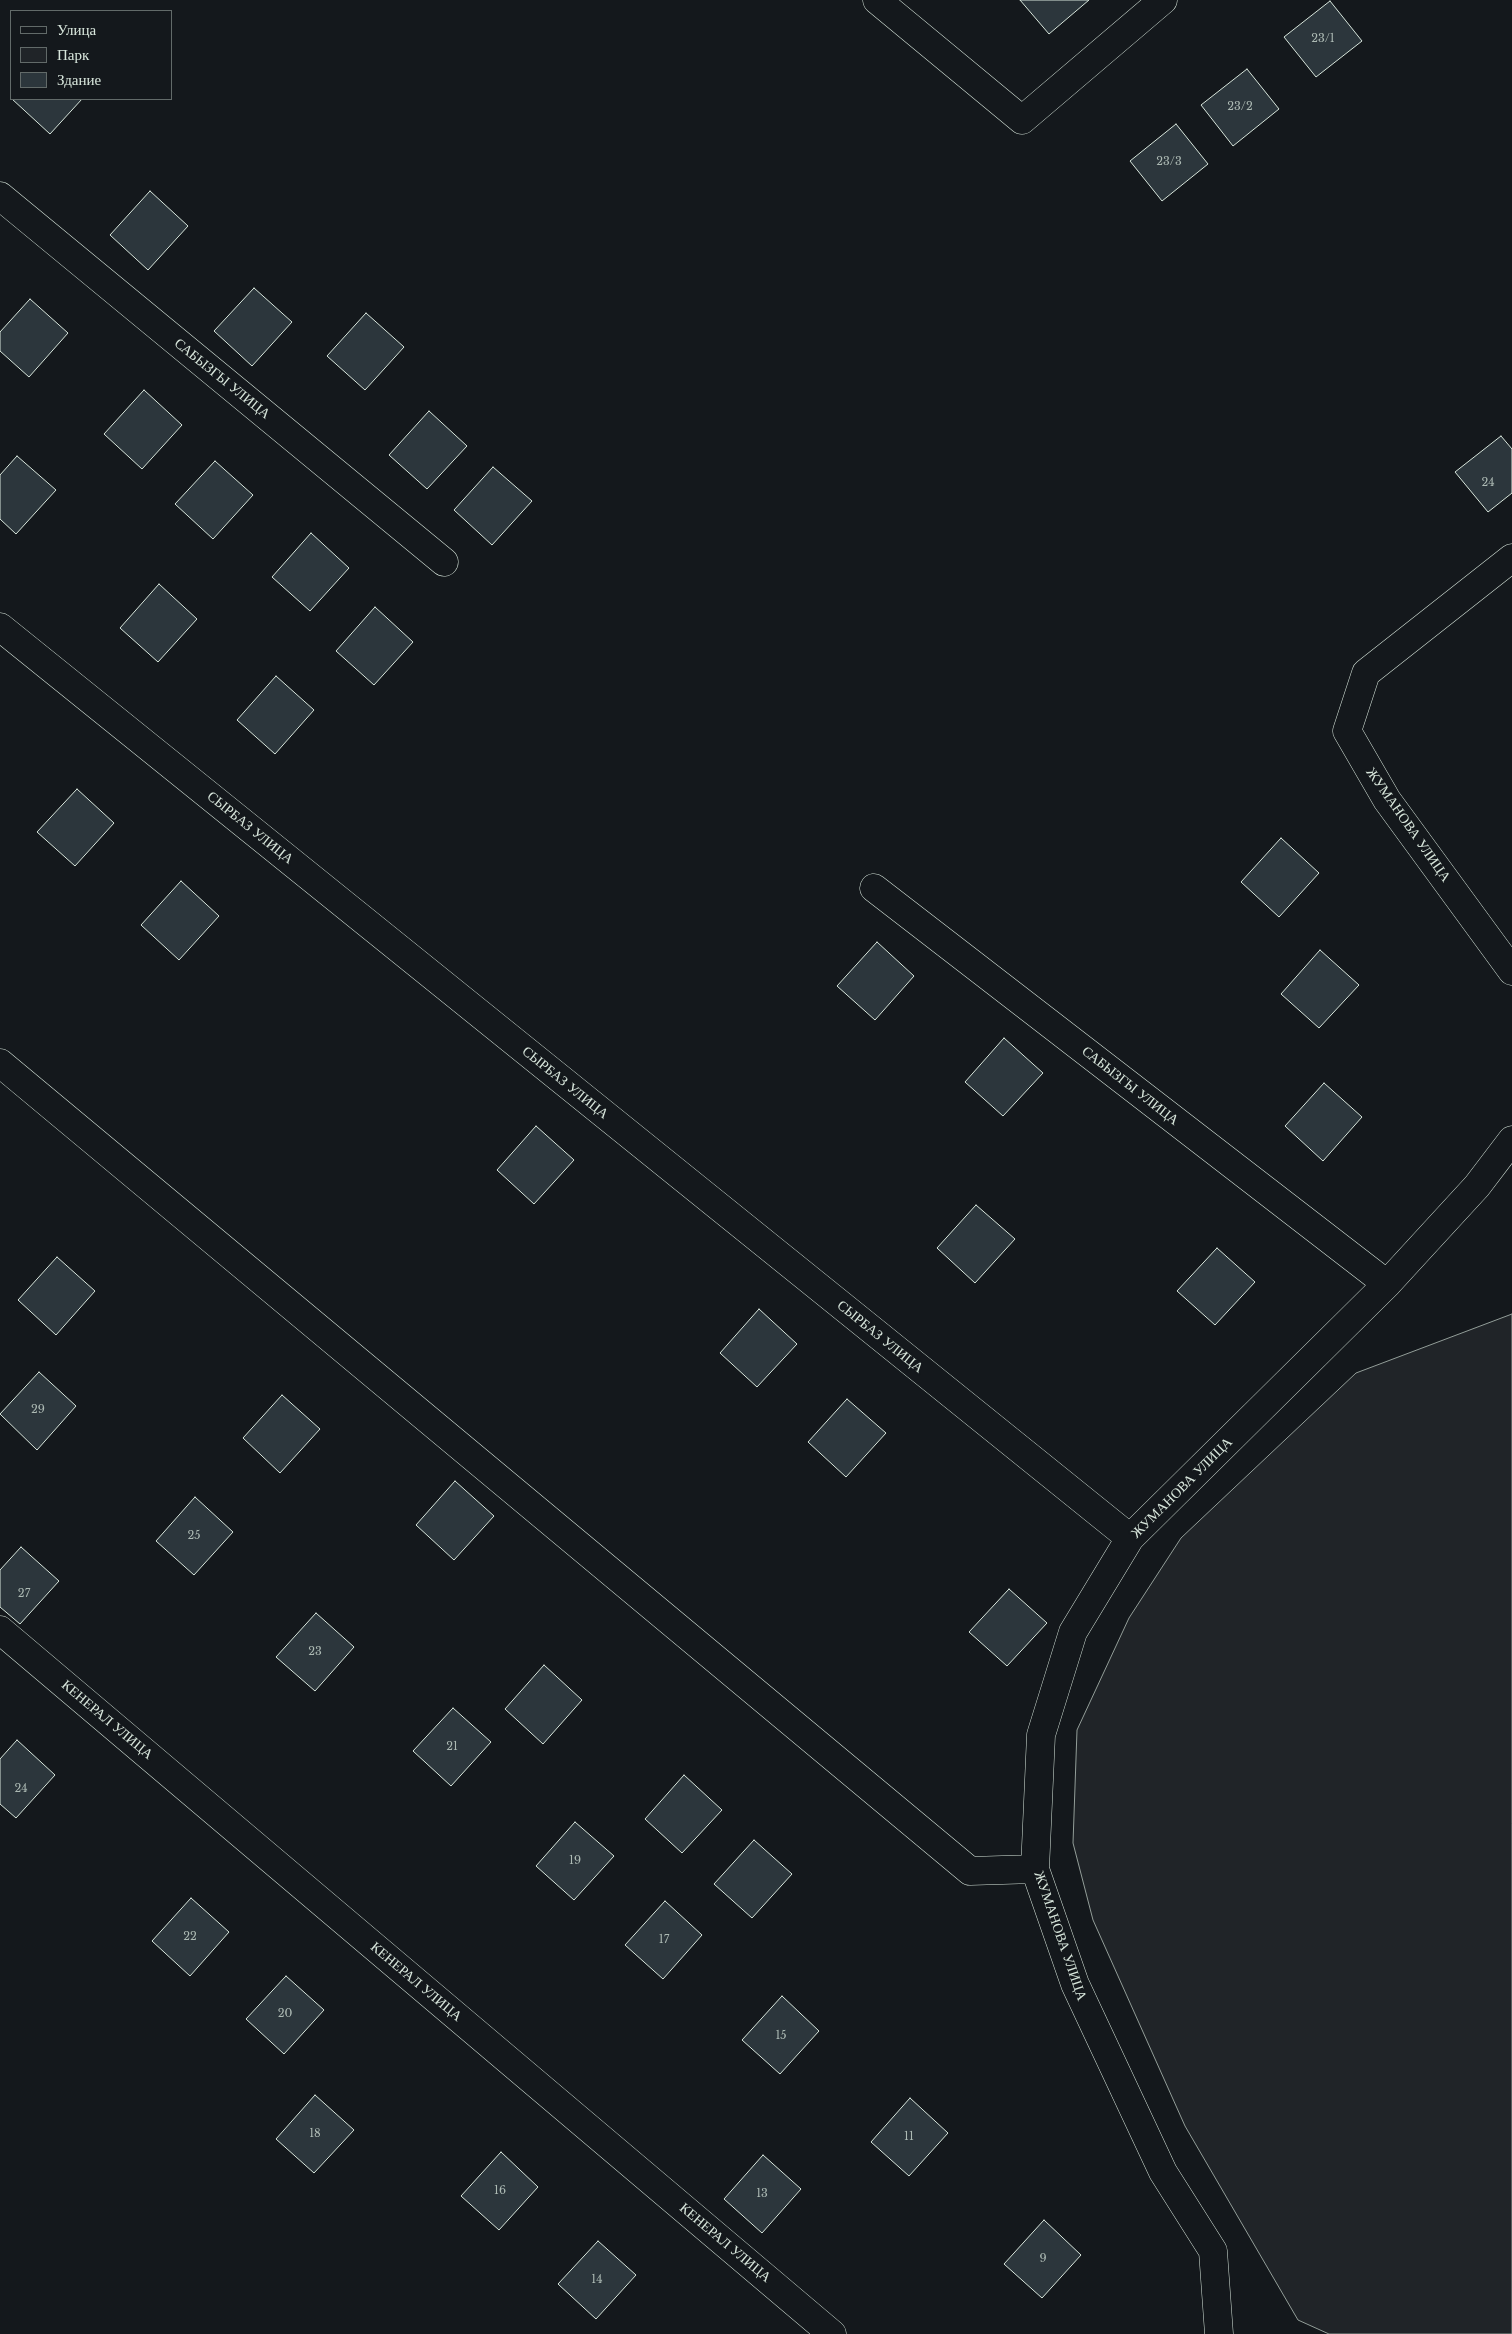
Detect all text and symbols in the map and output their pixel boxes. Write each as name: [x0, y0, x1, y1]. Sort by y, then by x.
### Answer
legend: [10, 10, 172, 100]
text: Улица: [57, 20, 96, 39]
house number: 23/1: [1311, 32, 1335, 46]
text: Парк: [57, 45, 89, 64]
text: Здание: [57, 70, 101, 89]
house number: 23/2: [1227, 100, 1253, 114]
house number: 23/3: [1156, 155, 1182, 169]
street label: САБЫЗГЫ УЛИЦА: [171, 335, 273, 423]
house number: 24: [1481, 476, 1495, 490]
street label: ЖУМАНОВА УЛИЦА: [1362, 765, 1454, 885]
street label: СЫРБАЗ УЛИЦА: [203, 788, 297, 868]
street label: СЫРБАЗ УЛИЦА: [518, 1043, 612, 1123]
street label: САБЫЗГЫ УЛИЦА: [1078, 1043, 1182, 1129]
street label: СЫРБАЗ УЛИЦА: [833, 1297, 927, 1377]
house number: 29: [31, 1403, 45, 1417]
street label: ЖУМАНОВА УЛИЦА: [1128, 1434, 1236, 1542]
house number: 25: [187, 1529, 201, 1543]
house number: 27: [18, 1587, 30, 1601]
house number: 23: [308, 1645, 322, 1659]
street label: КЕНЕРАЛ УЛИЦА: [58, 1677, 156, 1763]
house number: 21: [446, 1740, 458, 1754]
house number: 24: [14, 1782, 28, 1796]
house number: 19: [569, 1854, 581, 1868]
street label: ЖУМАНОВА УЛИЦА: [1030, 1869, 1090, 2003]
house number: 22: [183, 1930, 197, 1944]
house number: 17: [659, 1933, 669, 1947]
street label: КЕНЕРАЛ УЛИЦА: [367, 1939, 465, 2025]
house number: 20: [278, 2007, 292, 2021]
house number: 15: [775, 2029, 787, 2043]
house number: 18: [309, 2127, 321, 2141]
house number: 11: [904, 2130, 914, 2144]
house number: 16: [494, 2184, 506, 2198]
house number: 13: [756, 2187, 768, 2201]
street label: КЕНЕРАЛ УЛИЦА: [676, 2200, 774, 2286]
house number: 9: [1039, 2252, 1047, 2266]
house number: 14: [591, 2273, 603, 2287]

